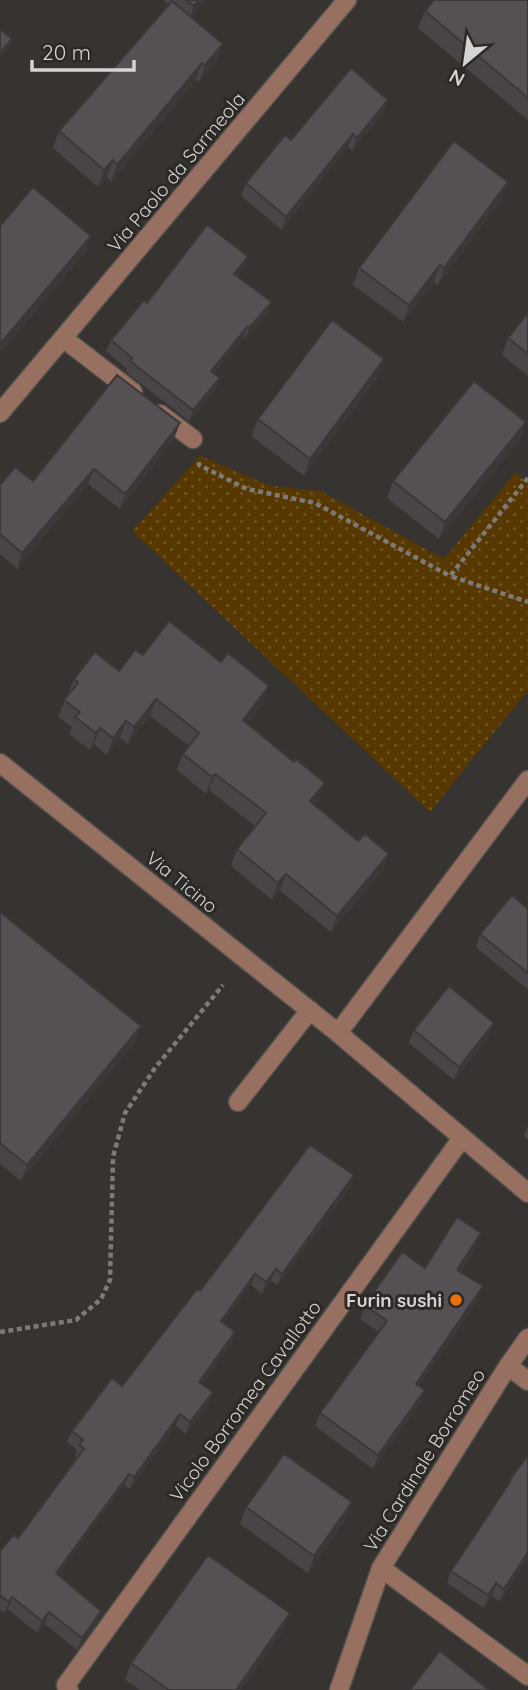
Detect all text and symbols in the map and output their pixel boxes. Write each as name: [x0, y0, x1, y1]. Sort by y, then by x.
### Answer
scale bar: [32, 28, 133, 72]
north arrow: [430, 28, 500, 98]
text: 20 m: [42, 39, 91, 65]
text: N: [445, 64, 469, 92]
street label: Via Paolo da Sarmeola: [102, 87, 250, 257]
street label: Via Ticino: [141, 846, 223, 918]
place label: Furin sushi: [346, 1288, 442, 1312]
marker: Furin sushi: [448, 1292, 464, 1308]
street label: Vicolo Borromea Cavallotto: [164, 1296, 326, 1506]
street label: Via Cardinale Borromeo: [358, 1364, 490, 1556]

